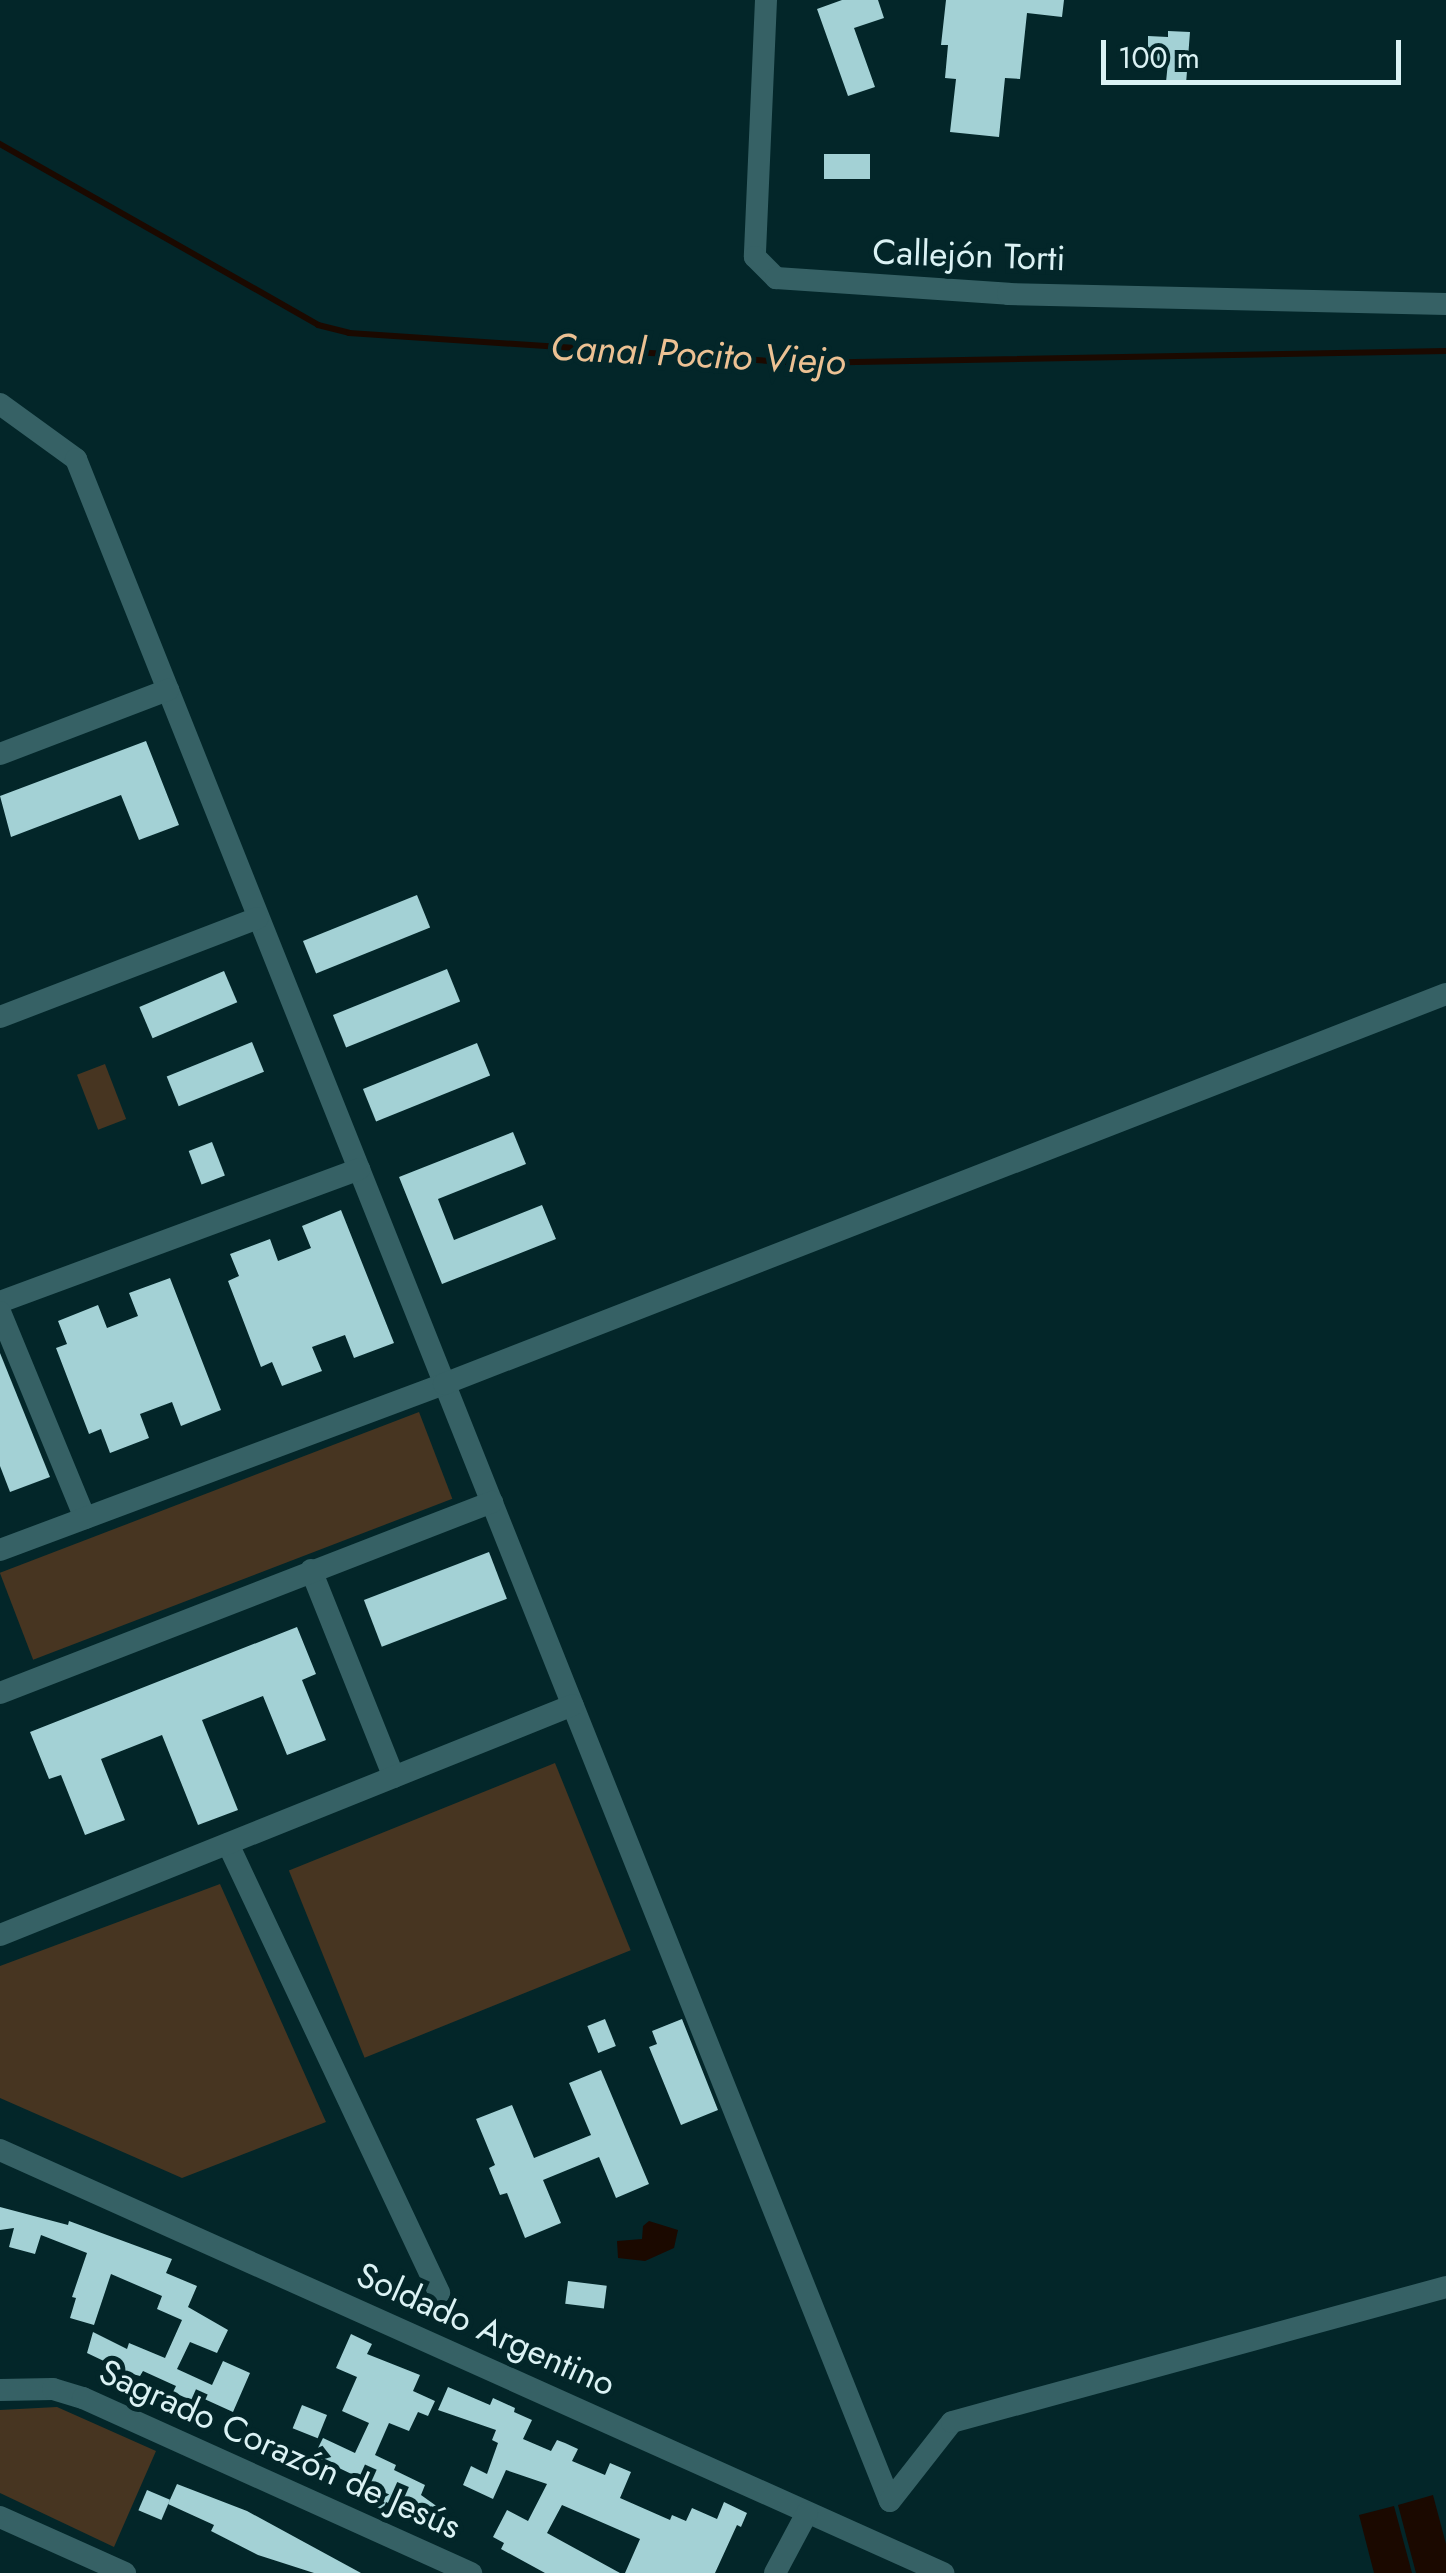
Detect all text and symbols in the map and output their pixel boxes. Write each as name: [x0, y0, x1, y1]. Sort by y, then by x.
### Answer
scale bar: [1106, 20, 1406, 82]
text: 100 m: [1118, 36, 1200, 79]
street label: Callejón Torti: [872, 231, 1066, 279]
water label: Canal Pocito Viejo: [549, 323, 847, 385]
street label: Soldado Argentino: [350, 2253, 622, 2405]
street label: Sagrado Corazón de Jesús: [93, 2350, 467, 2548]

